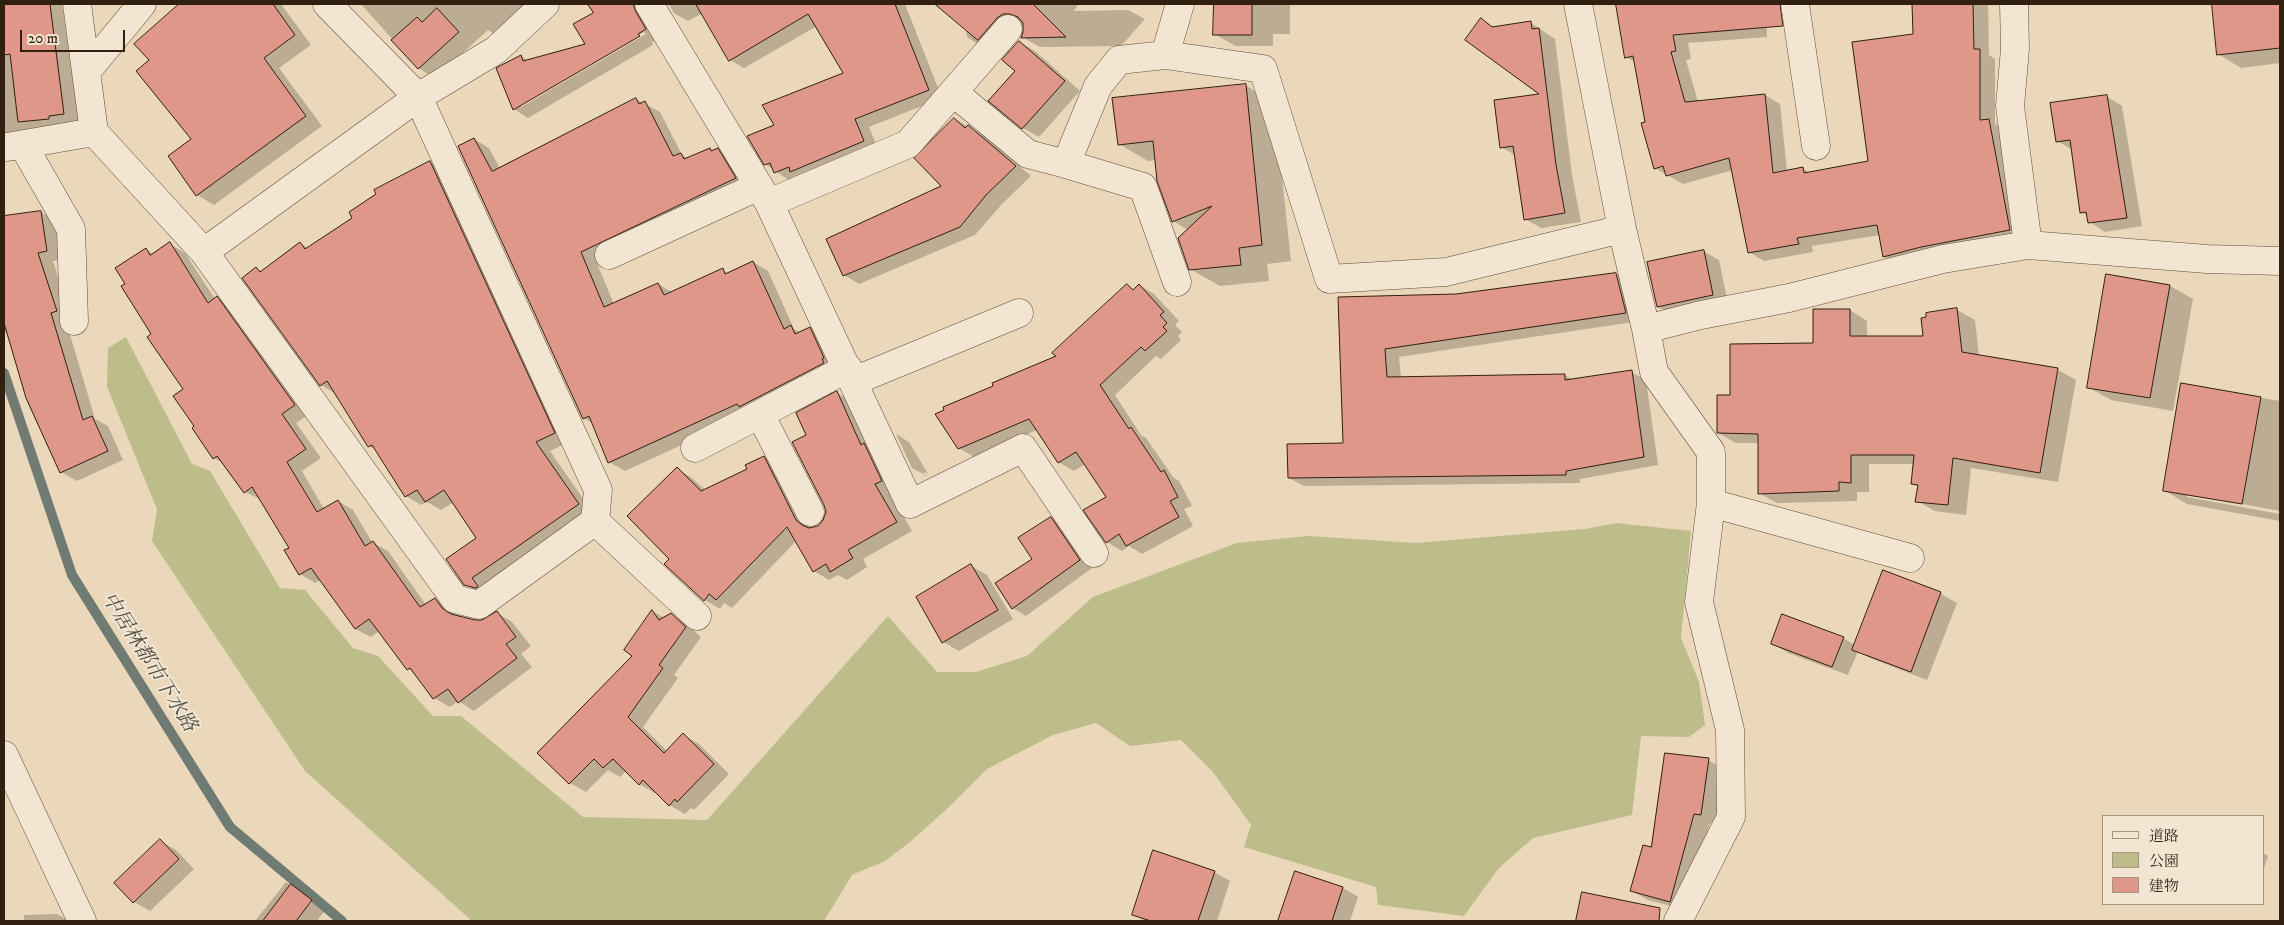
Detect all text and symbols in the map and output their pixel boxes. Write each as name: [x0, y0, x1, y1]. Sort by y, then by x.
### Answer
scale bar: [22, 20, 128, 52]
text: 20 m: [28, 29, 58, 48]
water label: 中居林都市下水路: [95, 589, 201, 737]
legend: [2102, 815, 2264, 905]
text: 道路: [2149, 827, 2179, 846]
text: 公園: [2149, 852, 2179, 871]
text: 建物: [2149, 877, 2179, 896]

